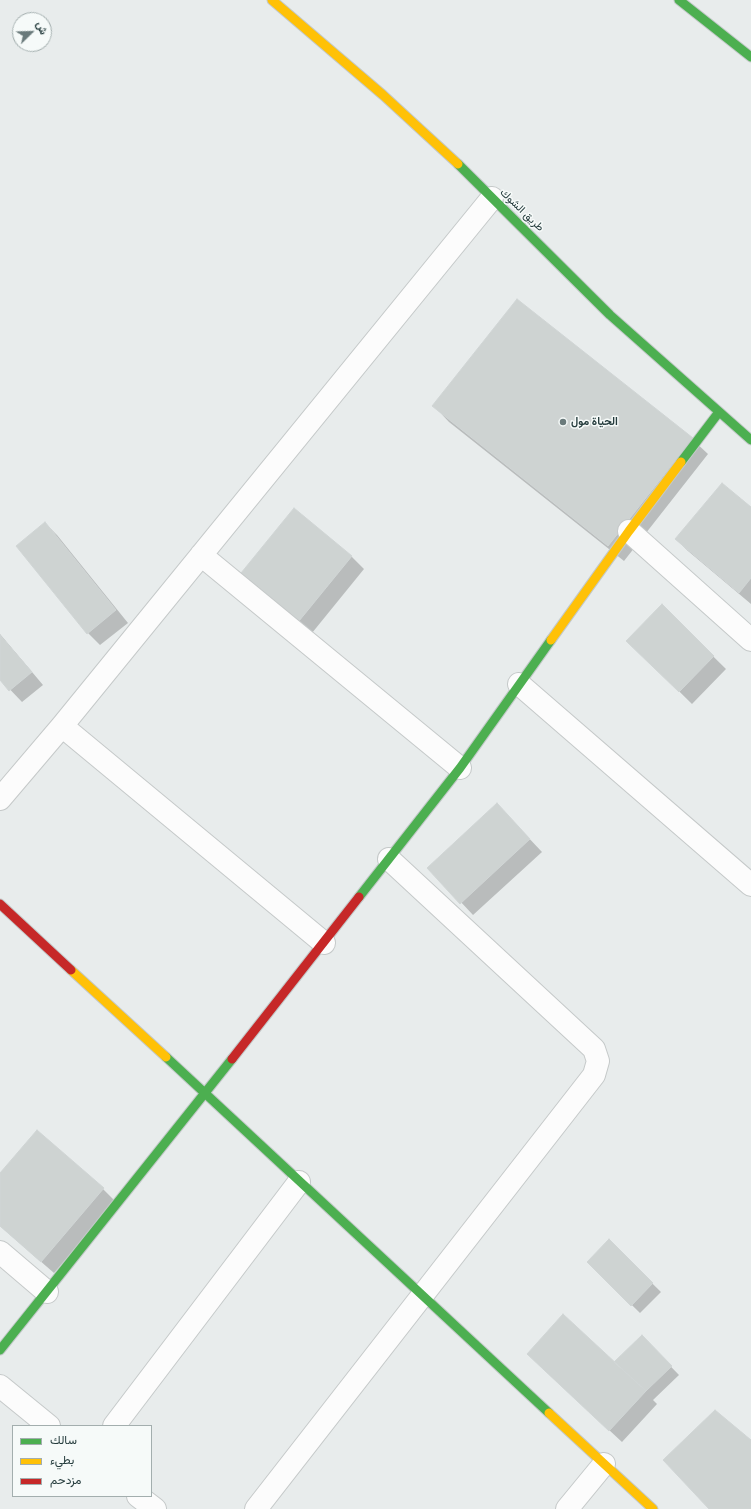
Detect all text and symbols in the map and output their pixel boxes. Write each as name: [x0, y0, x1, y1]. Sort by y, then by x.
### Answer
north arrow: [12, 12, 52, 52]
text: ش: [33, 19, 51, 37]
street label: طريق الشوك: [497, 186, 547, 234]
place label: الحياة مول: [571, 415, 618, 429]
marker: الحياة مول: [558, 417, 568, 427]
legend: [12, 1425, 152, 1497]
text: سالك: [50, 1432, 77, 1447]
text: بطيء: [50, 1452, 74, 1467]
text: مزدحم: [50, 1472, 81, 1487]

